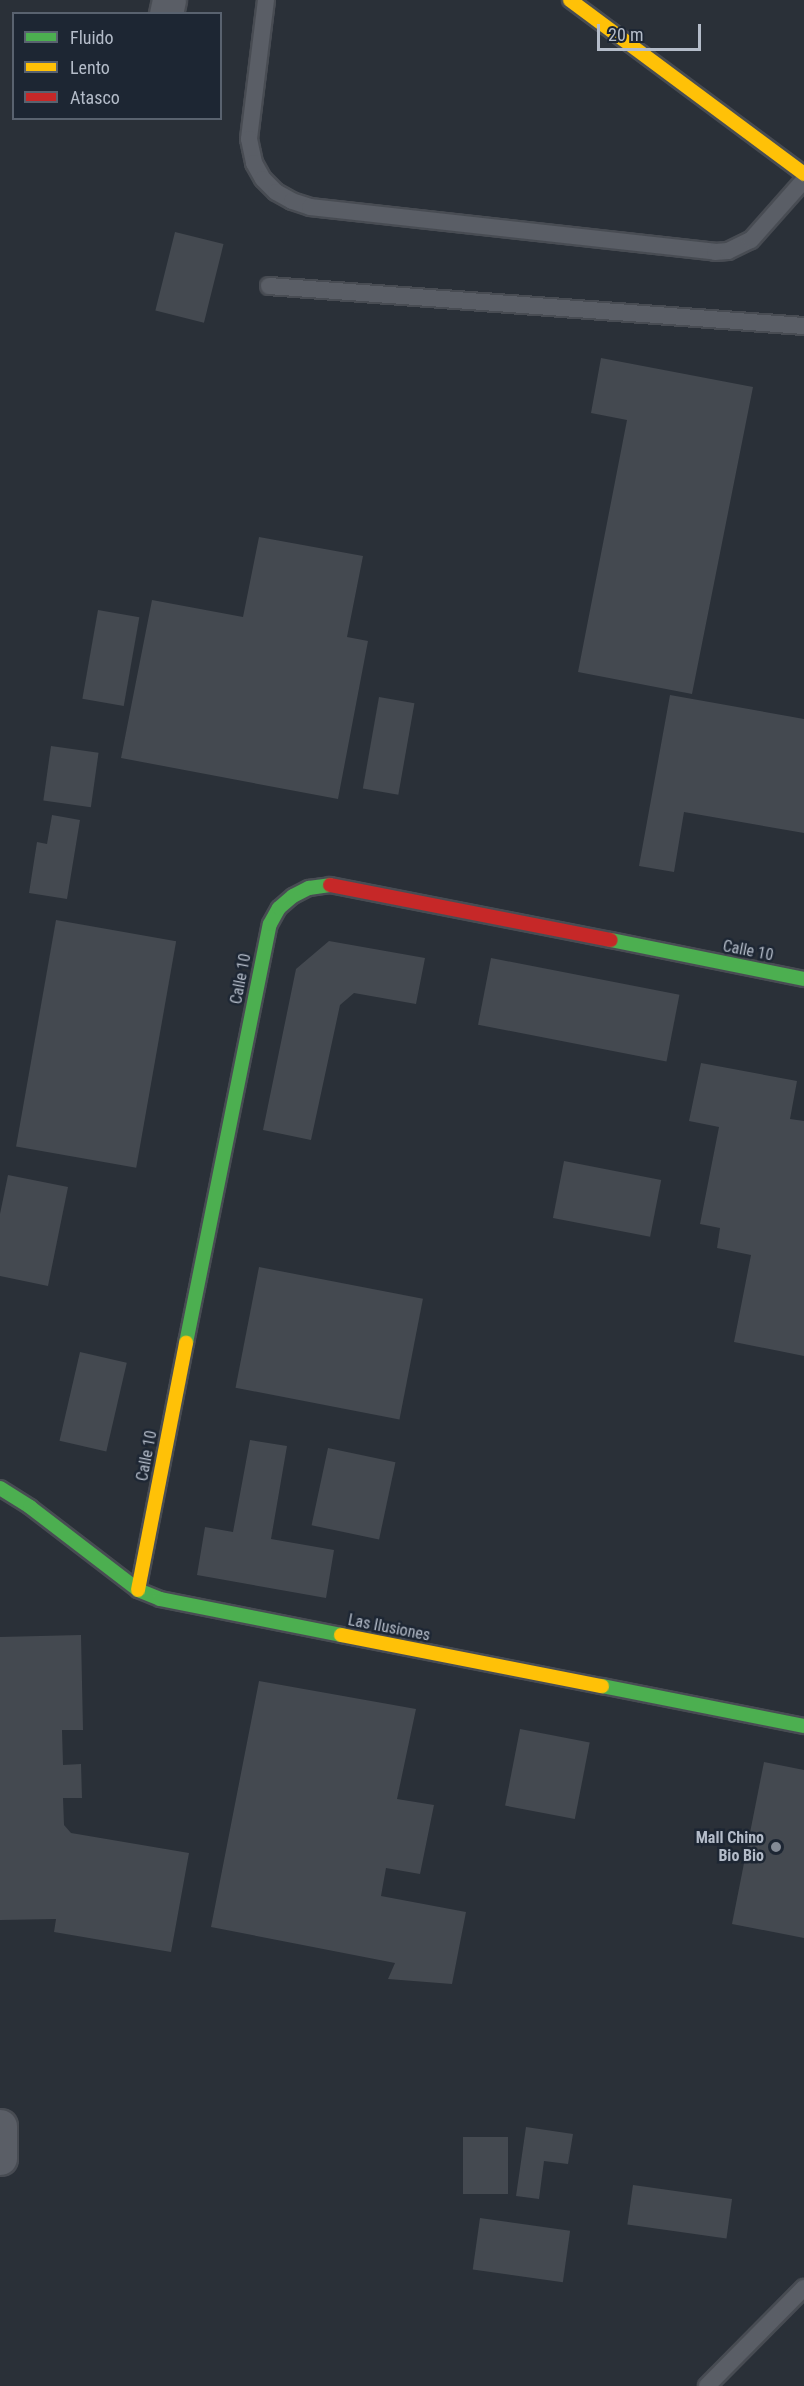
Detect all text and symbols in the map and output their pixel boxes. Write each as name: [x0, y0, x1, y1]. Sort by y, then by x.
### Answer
legend: [12, 12, 222, 120]
scale bar: [600, 12, 704, 50]
text: 20 m: [608, 24, 643, 45]
text: Fluido: [70, 27, 114, 48]
text: Lento: [70, 57, 110, 78]
text: Atasco: [70, 87, 120, 108]
street label: Calle 10: [721, 937, 775, 965]
street label: Calle 10: [227, 952, 255, 1006]
street label: Calle 10: [133, 1429, 161, 1483]
street label: Las Ilusiones: [346, 1611, 432, 1645]
place label: Mall Chino Bio Bio: [696, 1828, 764, 1866]
marker: Mall Chino Bio Bio: [769, 1840, 783, 1854]

